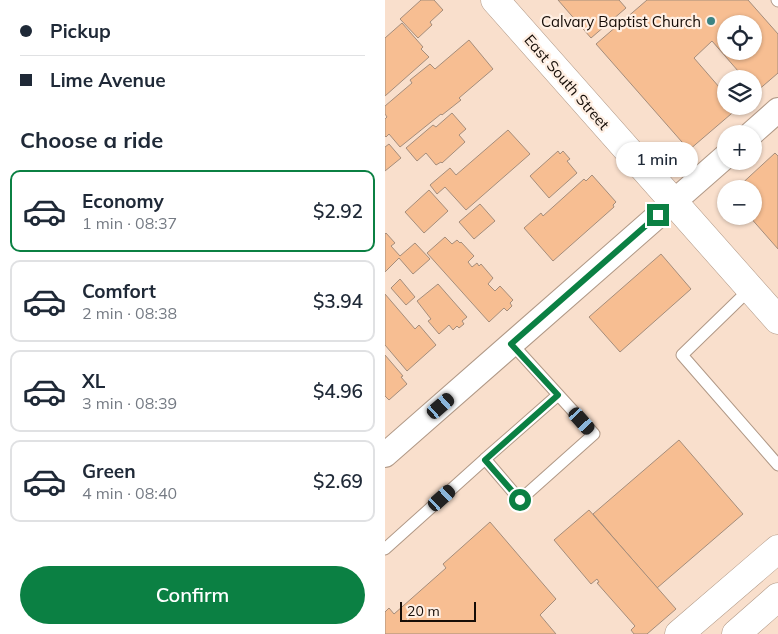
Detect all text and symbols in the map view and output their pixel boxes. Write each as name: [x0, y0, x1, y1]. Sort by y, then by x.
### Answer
place label: Calvary Baptist Church: [541, 12, 701, 31]
marker: Calvary Baptist Church: [705, 15, 717, 27]
map controls: [717, 15, 762, 225]
button: locate: [717, 15, 762, 60]
text: Pickup: [50, 19, 111, 43]
street label: East South Street: [520, 30, 614, 134]
text: Lime Avenue: [50, 68, 166, 92]
button: layers: [717, 70, 762, 115]
button: +: [717, 125, 762, 170]
text: Choose a ride: [20, 126, 163, 154]
callout: 1 min: [617, 142, 699, 178]
text: 1 min: [636, 149, 678, 169]
button: −: [717, 180, 762, 225]
icon: car: [22, 189, 67, 234]
text: Economy: [82, 189, 164, 213]
text: $2.92: [313, 199, 363, 223]
route end: [647, 204, 669, 226]
text: 1 min · 08:37: [82, 213, 177, 233]
icon: car: [22, 279, 67, 324]
text: Comfort: [82, 279, 156, 303]
text: $3.94: [313, 289, 363, 313]
text: 2 min · 08:38: [82, 303, 177, 323]
icon: car: [22, 369, 67, 414]
text: XL: [82, 369, 105, 393]
text: $4.96: [313, 379, 363, 403]
car: [424, 390, 457, 422]
text: 3 min · 08:39: [82, 393, 177, 413]
car: [566, 405, 597, 437]
icon: car: [22, 459, 67, 504]
text: Green: [82, 459, 136, 483]
text: $2.69: [313, 469, 363, 493]
car: [425, 482, 458, 514]
text: 4 min · 08:40: [82, 483, 177, 503]
route start: [509, 489, 531, 511]
button: Confirm: [20, 566, 365, 624]
scale bar: [400, 599, 476, 622]
text: 20 m: [407, 602, 440, 620]

